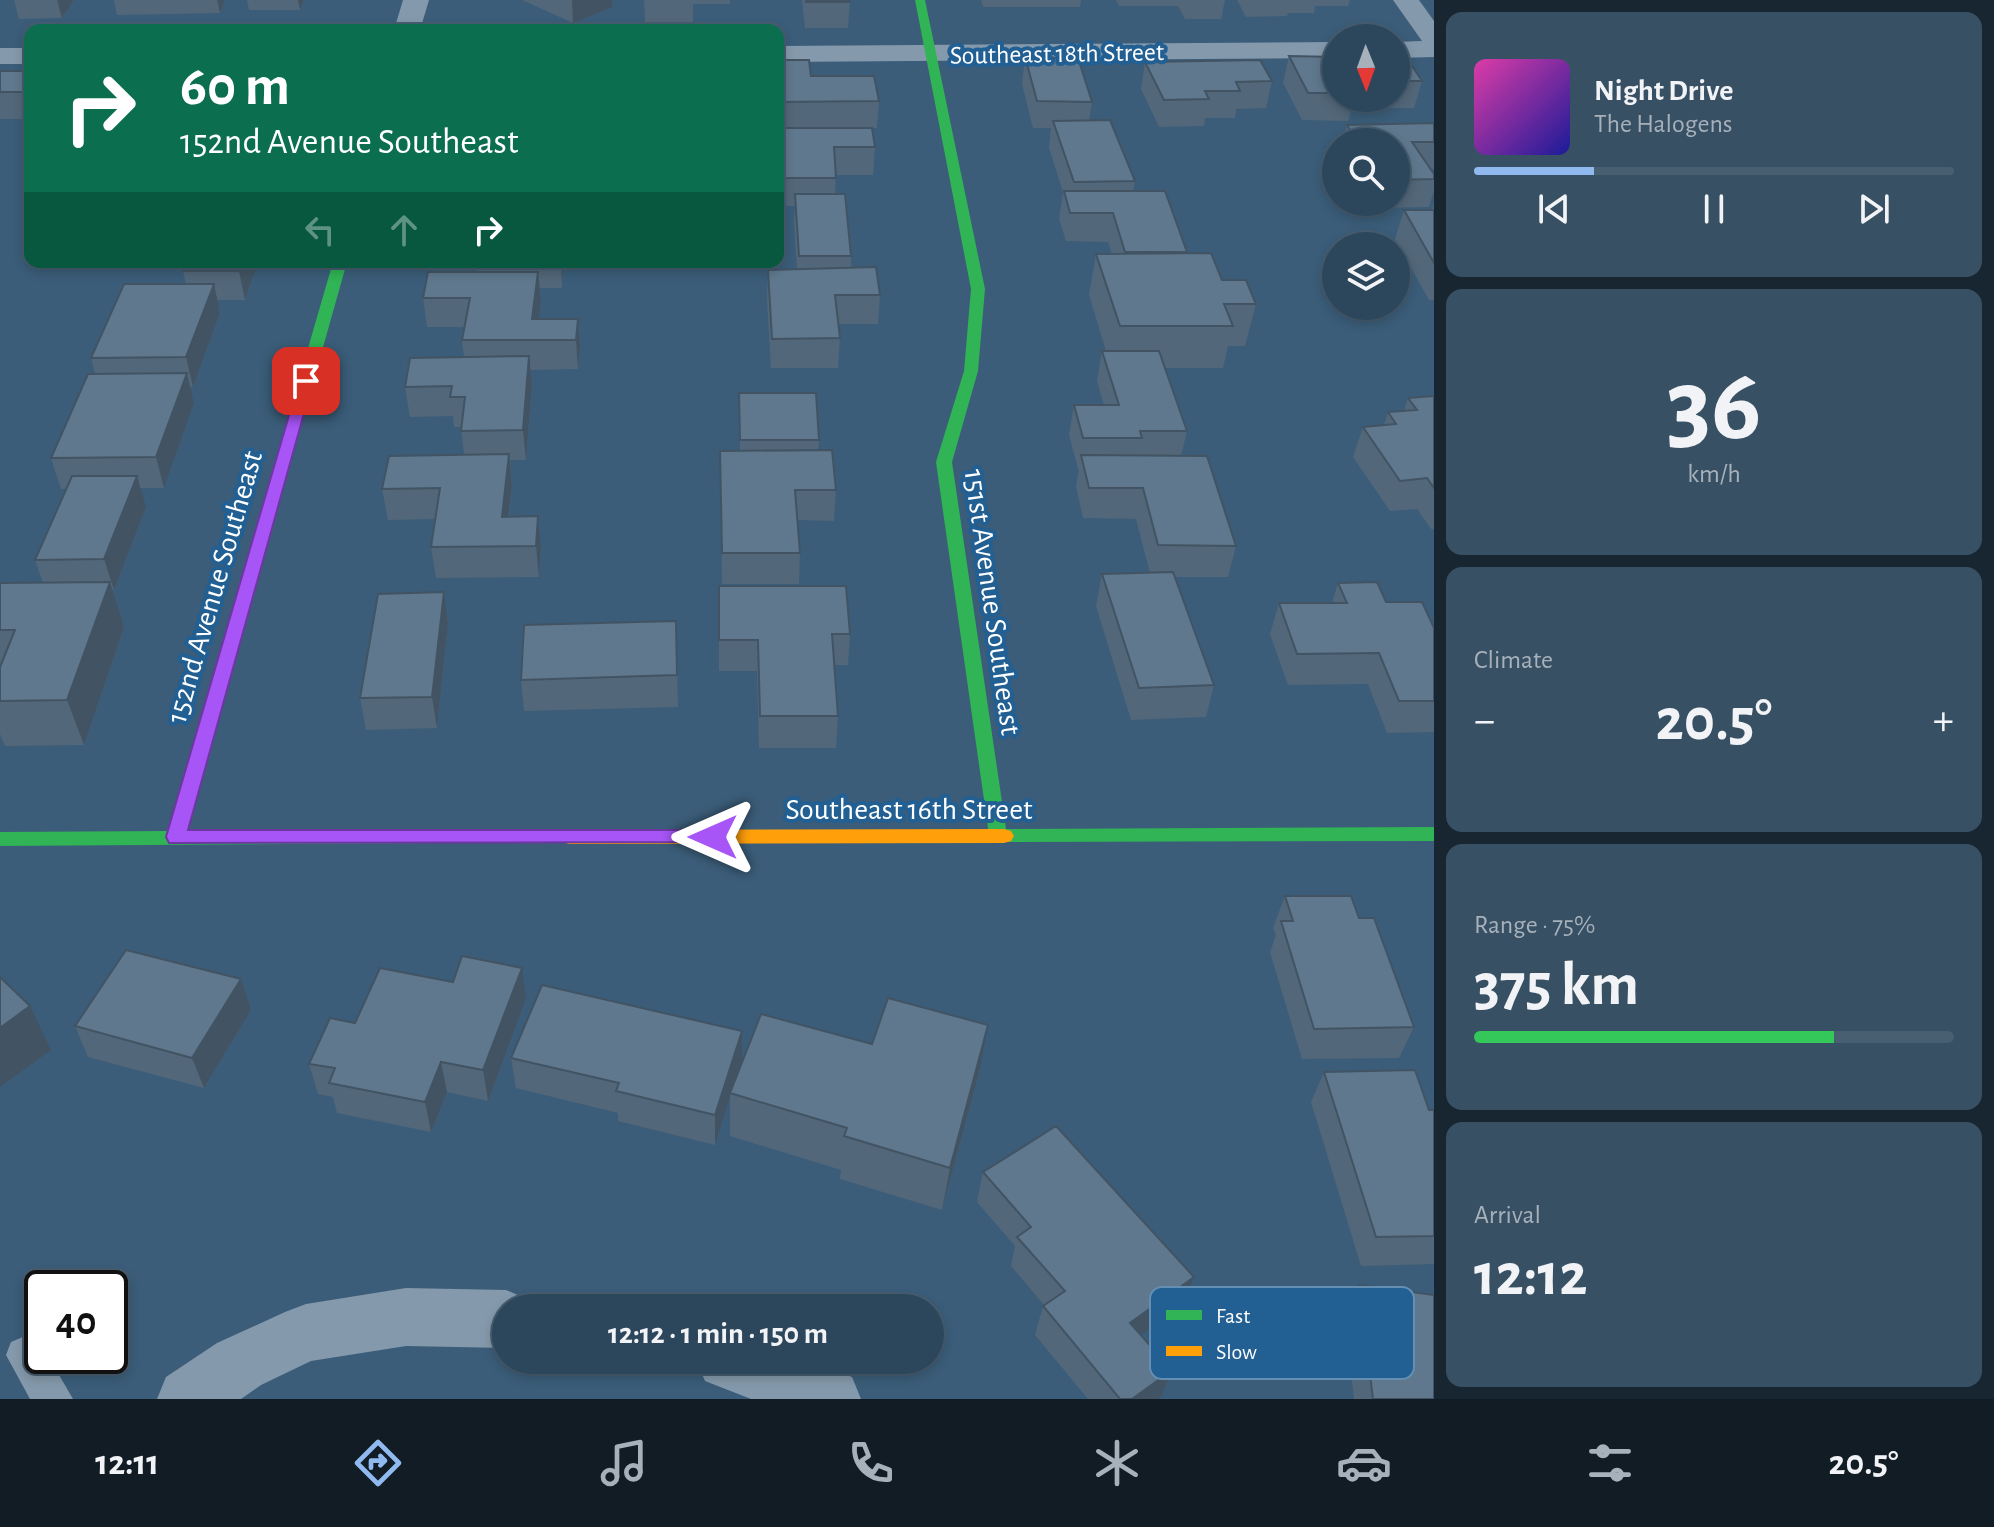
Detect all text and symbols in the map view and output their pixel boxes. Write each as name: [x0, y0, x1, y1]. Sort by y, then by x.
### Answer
north arrow: [1322, 24, 1410, 112]
map controls: [1322, 24, 1410, 320]
street label: Southeast 18th Street: [950, 39, 1164, 69]
icon: right: [48, 56, 152, 160]
text: 60 m: [180, 59, 290, 115]
text: Night Drive: [1594, 76, 1733, 106]
text: The Halogens: [1594, 111, 1732, 137]
text: 152nd Avenue Southeast: [180, 124, 518, 160]
button: search: [1322, 128, 1410, 216]
icon: previous: [1532, 187, 1576, 231]
icon: pause: [1692, 187, 1736, 231]
icon: next: [1852, 187, 1896, 231]
icon: left: [298, 208, 342, 252]
icon: ahead: [382, 208, 426, 252]
icon: right: [466, 208, 510, 252]
button: layers: [1322, 232, 1410, 320]
pin: [272, 347, 340, 415]
text: 36: [1666, 355, 1762, 459]
icon: arrive: [284, 359, 328, 403]
street label: 152nd Avenue Southeast: [162, 447, 268, 727]
text: km/h: [1687, 461, 1741, 487]
street label: 151st Avenue Southeast: [958, 467, 1026, 738]
text: Climate: [1474, 647, 1553, 673]
text: 20.5°: [1656, 691, 1772, 751]
text: −: [1474, 699, 1495, 743]
text: +: [1933, 699, 1954, 743]
position arrow: [671, 795, 755, 879]
street label: Southeast 16th Street: [785, 795, 1033, 825]
text: Range · 75%: [1474, 912, 1595, 938]
text: 375 km: [1474, 956, 1639, 1016]
text: Arrival: [1474, 1202, 1541, 1228]
text: 12:12: [1474, 1246, 1587, 1306]
speed limit sign: 40: [24, 1270, 128, 1374]
legend: [1150, 1287, 1414, 1379]
text: Fast: [1216, 1305, 1250, 1327]
text: 12:12 · 1 min · 150 m: [608, 1319, 828, 1349]
text: Slow: [1216, 1341, 1257, 1363]
icon: directions: [350, 1435, 406, 1491]
icon: music: [596, 1435, 652, 1491]
icon: phone: [843, 1435, 899, 1491]
icon: climate: [1089, 1435, 1145, 1491]
icon: car: [1336, 1435, 1392, 1491]
icon: filters: [1582, 1435, 1638, 1491]
text: 12:11: [95, 1445, 159, 1481]
text: 20.5°: [1829, 1445, 1899, 1481]

